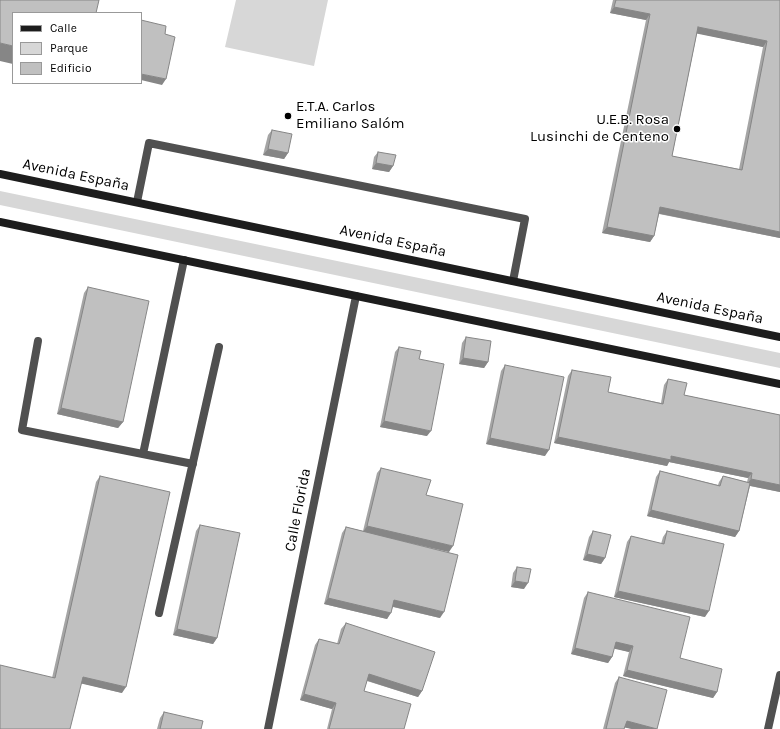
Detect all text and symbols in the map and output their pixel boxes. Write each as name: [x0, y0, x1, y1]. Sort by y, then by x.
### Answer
legend: [12, 12, 142, 84]
text: Calle: [50, 21, 77, 35]
text: Parque: [50, 41, 88, 55]
text: Edificio: [50, 61, 91, 75]
place label: E.T.A. Carlos Emiliano Salóm: [296, 98, 404, 133]
marker: E.T.A. Carlos Emiliano Salóm: [283, 111, 293, 121]
place label: U.E.B. Rosa Lusinchi de Centeno: [530, 111, 669, 146]
marker: U.E.B. Rosa Lusinchi de Centeno: [672, 124, 682, 134]
street label: Avenida España: [21, 155, 131, 195]
street label: Avenida España: [338, 221, 448, 261]
street label: Avenida España: [655, 288, 765, 328]
street label: Calle Florida: [281, 467, 315, 553]

